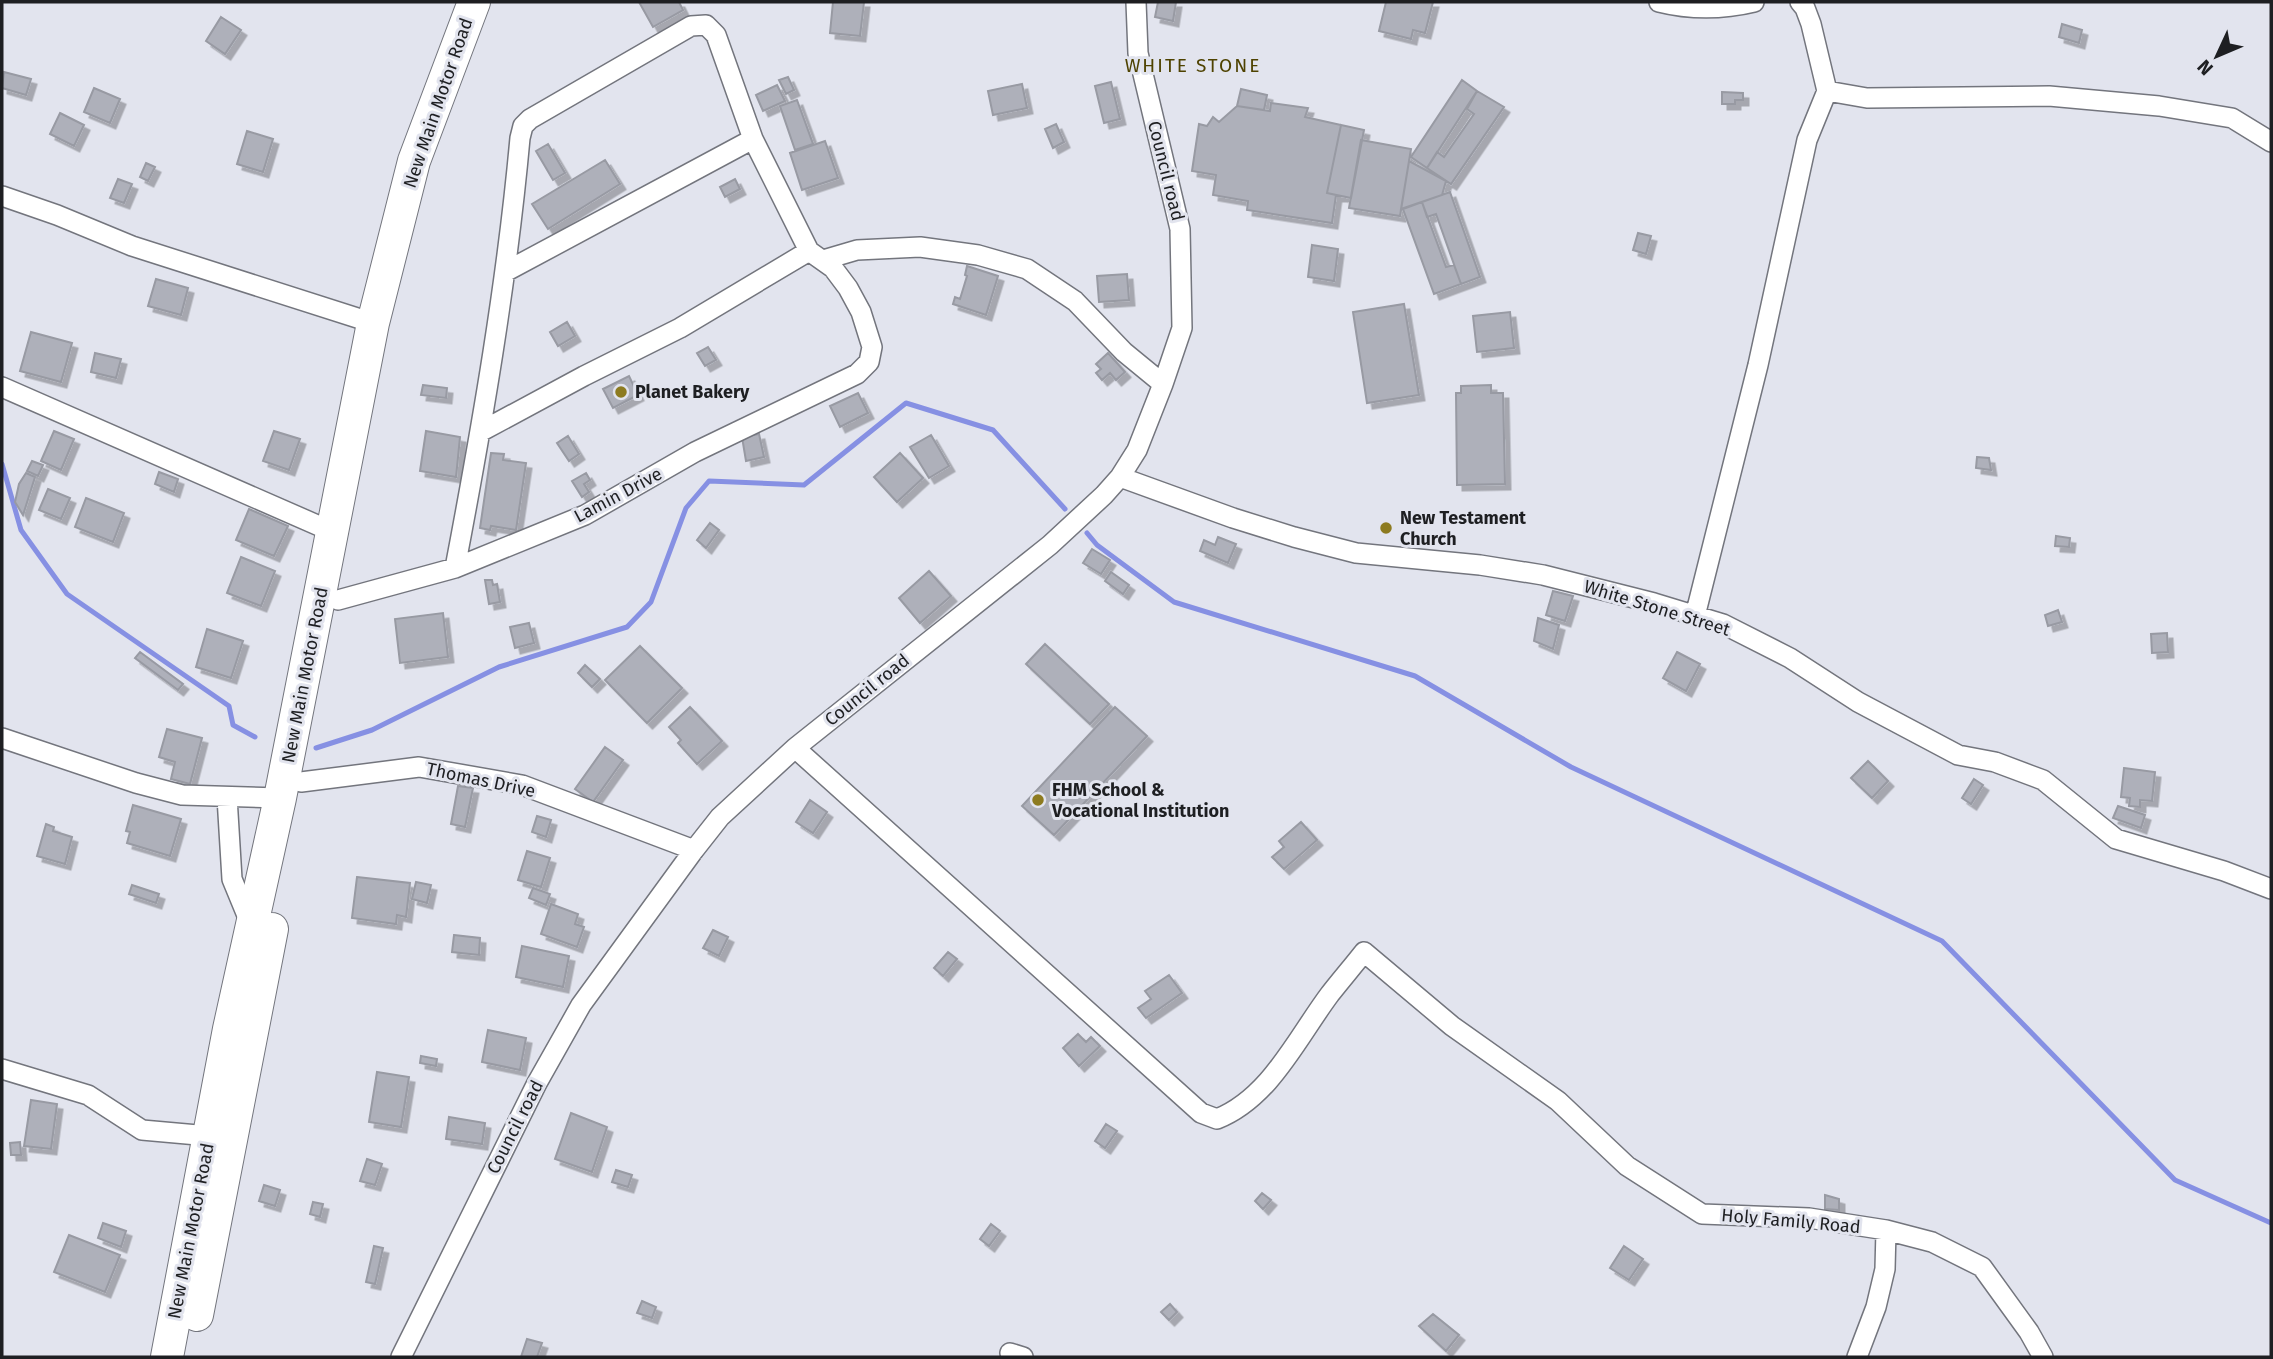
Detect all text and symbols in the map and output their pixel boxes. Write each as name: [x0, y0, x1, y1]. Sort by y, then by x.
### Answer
street label: New Main Motor Road: [399, 15, 477, 191]
north arrow: [2182, 21, 2252, 91]
district label: WHITE STONE: [1125, 54, 1261, 77]
text: N: [2192, 55, 2218, 80]
street label: Council road: [1143, 119, 1189, 223]
place label: Planet Bakery: [635, 381, 750, 403]
marker: Planet Bakery: [613, 384, 629, 400]
street label: Lamin Drive: [570, 463, 666, 527]
place label: New Testament Church: [1400, 507, 1527, 550]
marker: New Testament Church: [1378, 520, 1394, 536]
street label: White Stone Street: [1581, 575, 1733, 641]
street label: New Main Motor Road: [277, 585, 333, 765]
street label: Council road: [820, 649, 914, 731]
street label: Thomas Drive: [425, 758, 537, 802]
place label: FHM School & Vocational Institution: [1051, 779, 1229, 822]
marker: FHM School & Vocational Institution: [1030, 792, 1046, 808]
street label: Council road: [482, 1076, 548, 1178]
street label: New Main Motor Road: [163, 1141, 219, 1321]
street label: Holy Family Road: [1720, 1204, 1862, 1238]

